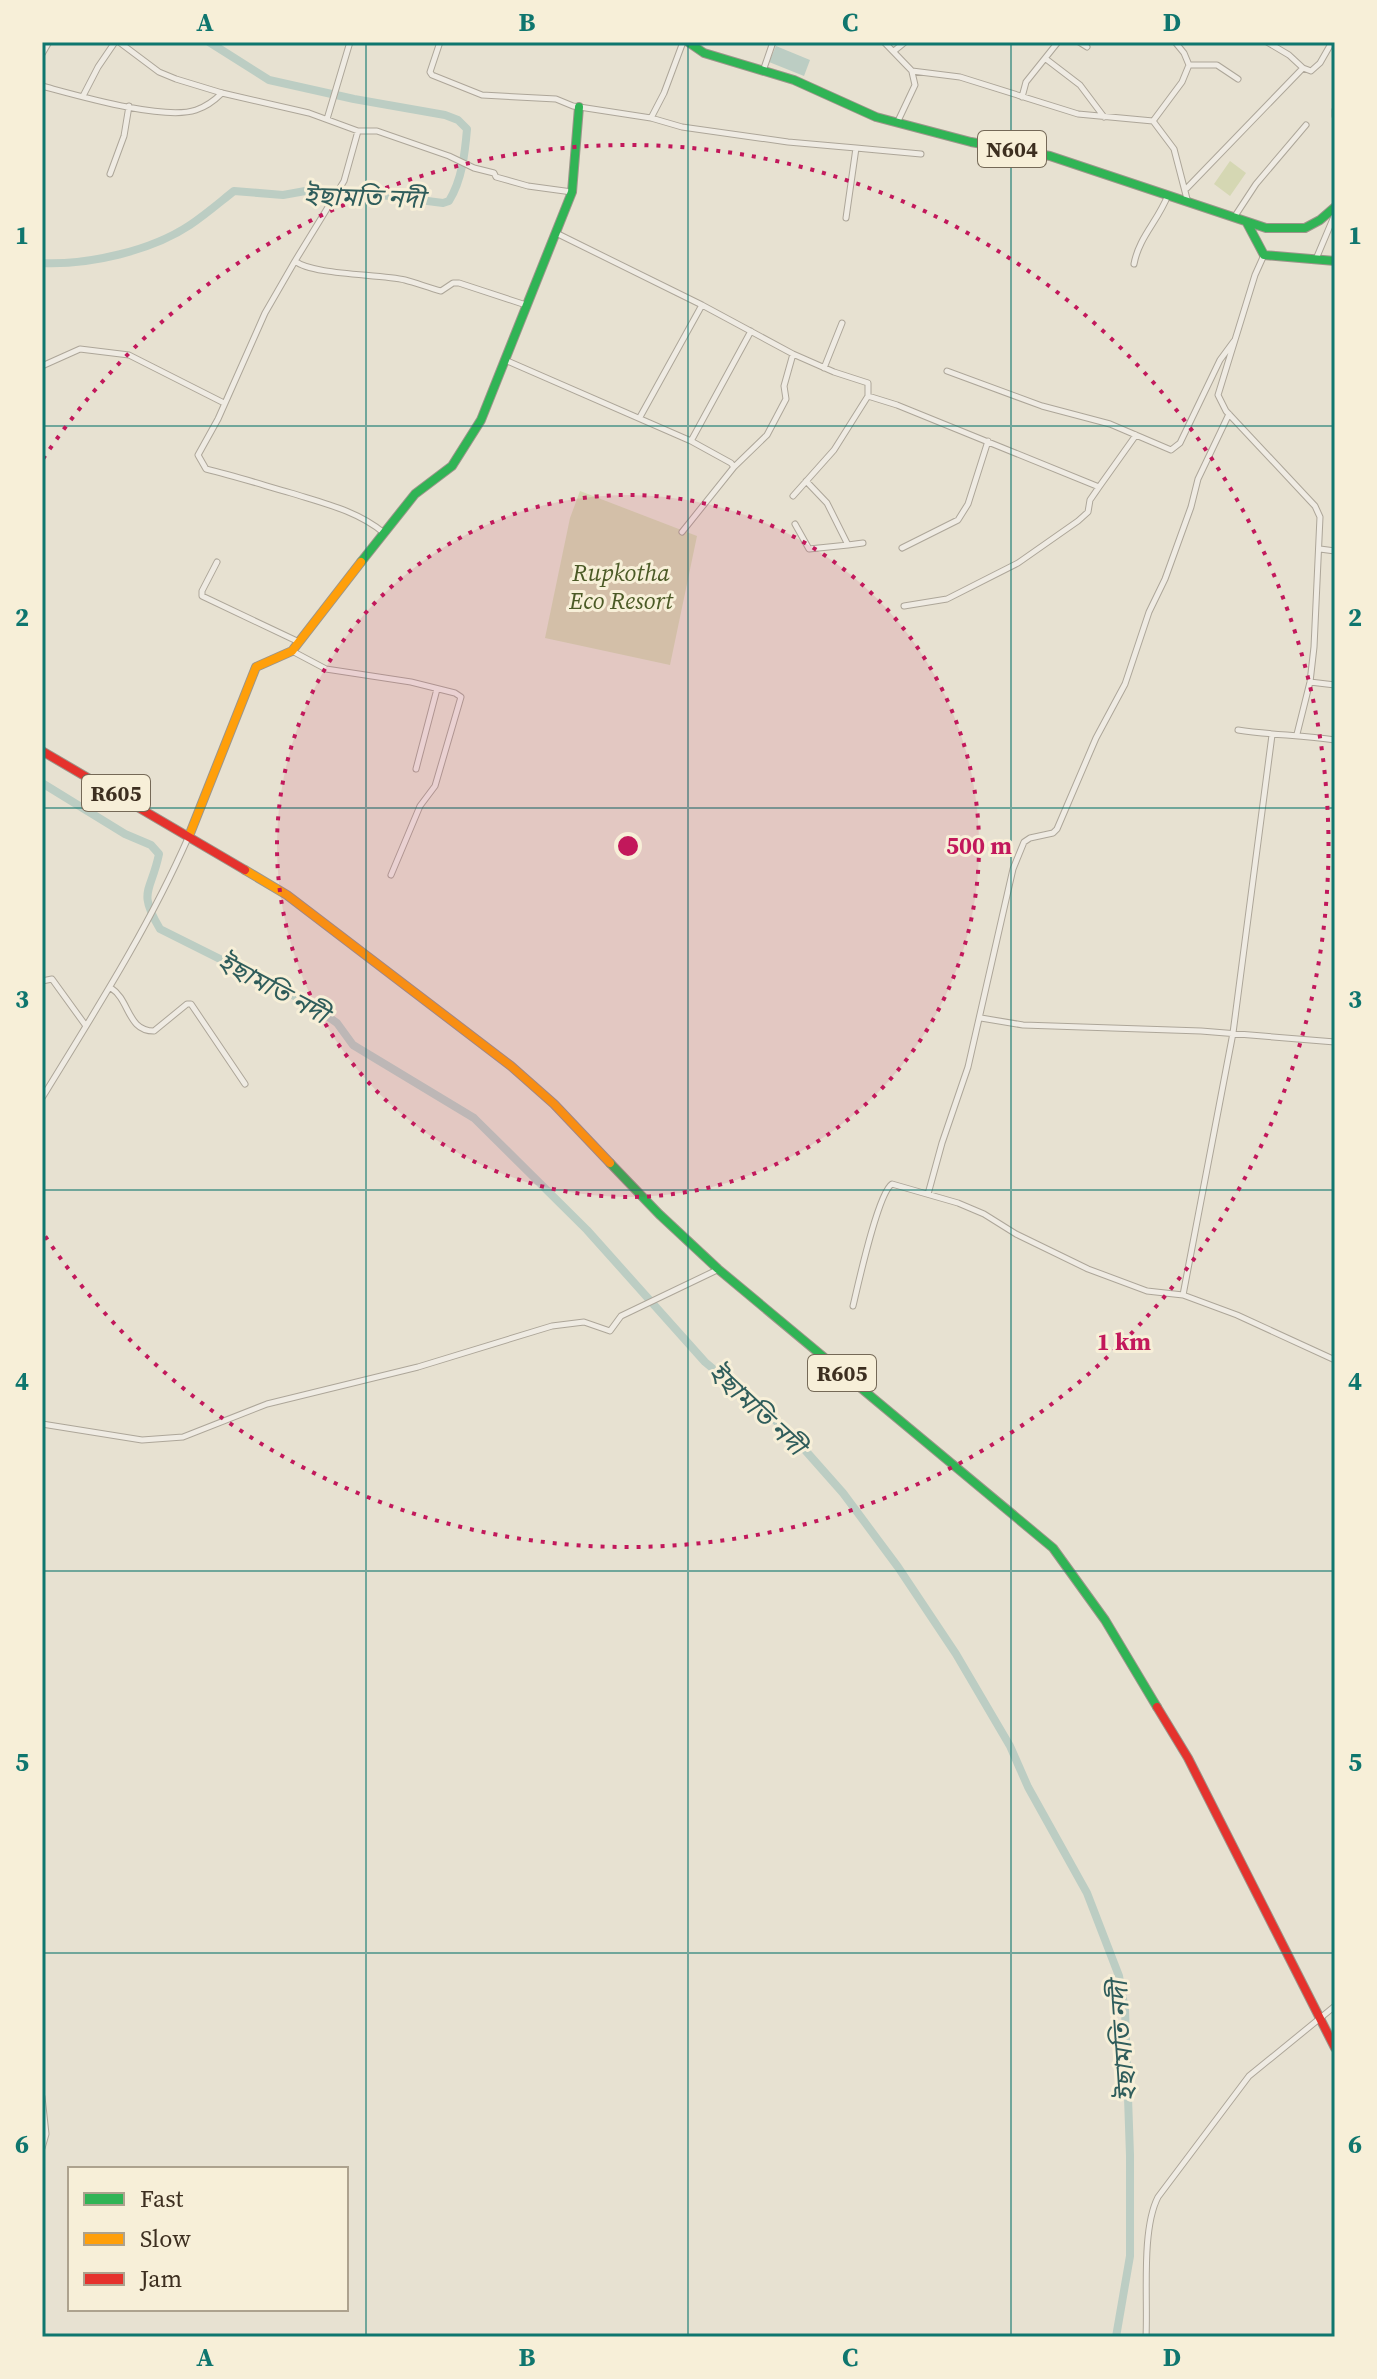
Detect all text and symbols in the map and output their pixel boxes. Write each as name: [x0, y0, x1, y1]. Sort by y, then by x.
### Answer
text: A: [196, 4, 214, 40]
text: B: [519, 4, 536, 40]
text: C: [842, 4, 858, 40]
text: D: [1163, 4, 1181, 40]
road number: N604: [978, 131, 1046, 167]
water label: ইছামতি নদী: [303, 177, 430, 217]
text: 1: [15, 217, 29, 253]
text: 1: [1348, 217, 1362, 253]
park label: Rupkotha Eco Resort: [568, 556, 674, 617]
text: 2: [15, 599, 29, 635]
text: 2: [1348, 599, 1362, 635]
road number: R605: [82, 775, 150, 811]
text: 500 m: [946, 829, 1012, 862]
centre of rings: [614, 832, 642, 860]
water label: ইছামতি নদী: [211, 944, 339, 1035]
text: 3: [15, 981, 29, 1017]
text: 3: [1348, 981, 1362, 1017]
text: 1 km: [1097, 1325, 1151, 1358]
water label: ইছামতি নদী: [701, 1355, 817, 1467]
road number: R605: [808, 1355, 876, 1391]
text: 4: [15, 1363, 29, 1399]
text: 4: [1348, 1363, 1362, 1399]
text: 5: [15, 1744, 29, 1780]
text: 5: [1348, 1744, 1362, 1780]
water label: ইছামতি নদী: [1099, 1974, 1144, 2103]
text: 6: [15, 2126, 29, 2162]
text: 6: [1348, 2126, 1362, 2162]
legend: [68, 2167, 348, 2311]
text: Fast: [140, 2182, 184, 2215]
text: Slow: [140, 2222, 191, 2255]
text: Jam: [139, 2262, 182, 2295]
text: A: [196, 2339, 214, 2375]
text: B: [519, 2339, 536, 2375]
text: C: [842, 2339, 858, 2375]
text: D: [1163, 2339, 1181, 2375]

